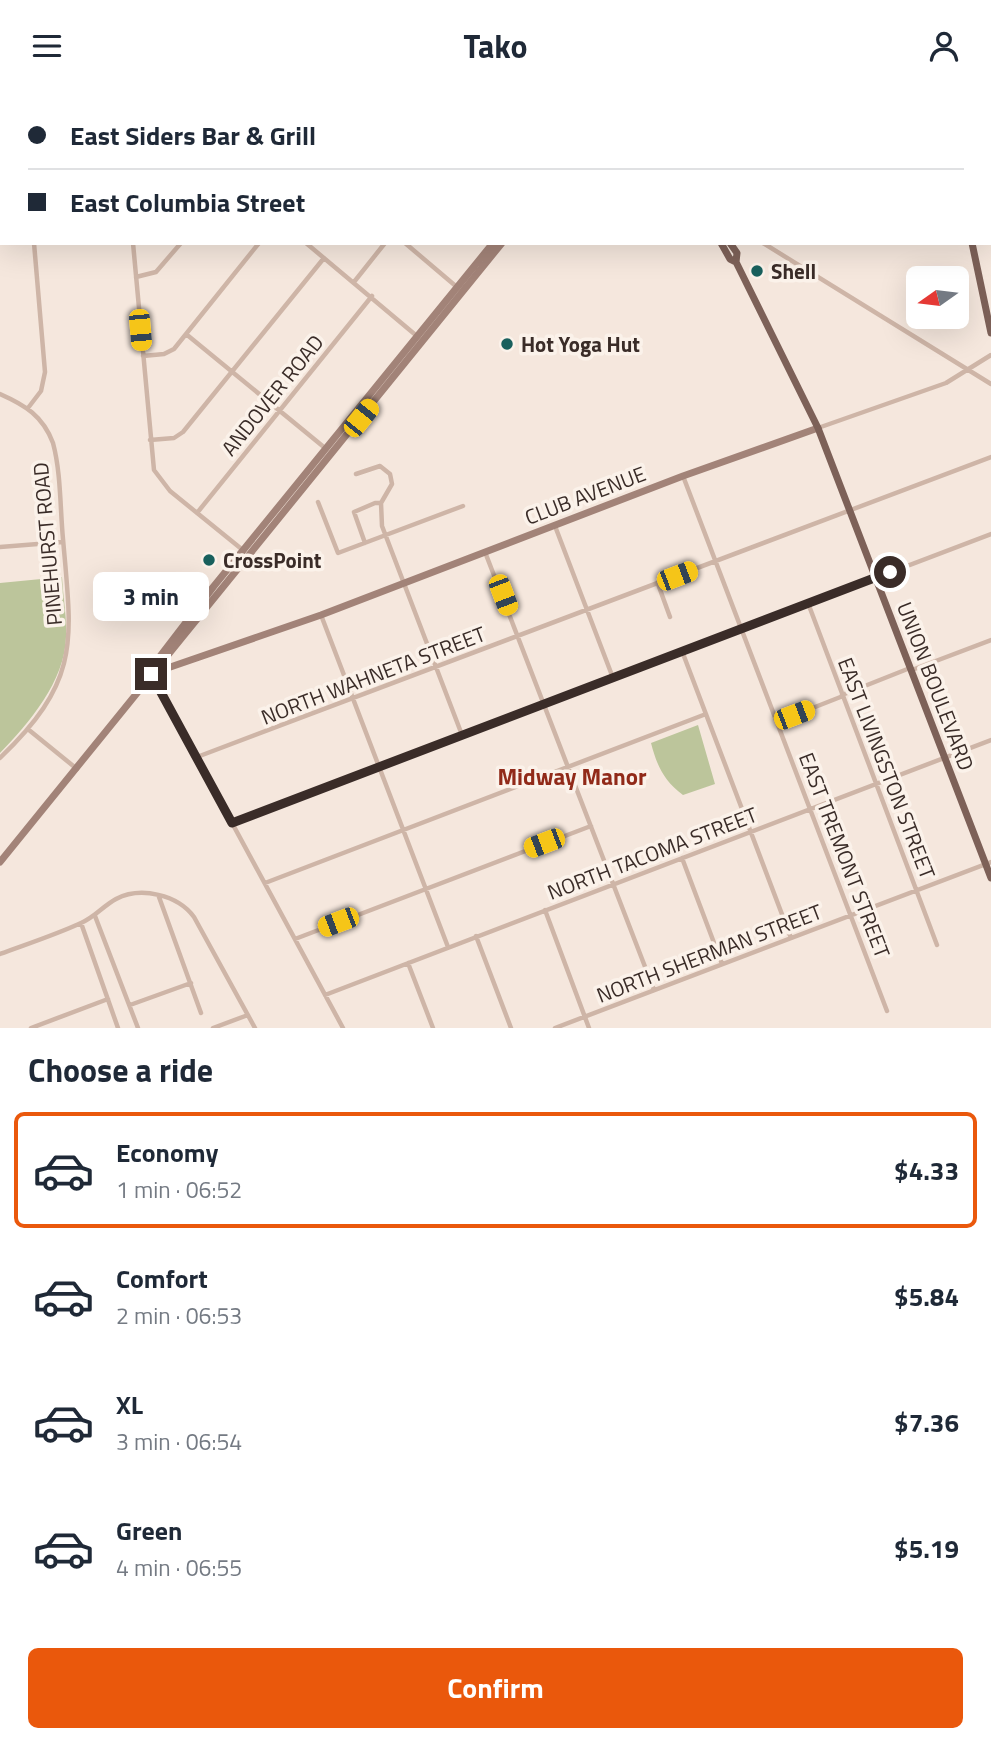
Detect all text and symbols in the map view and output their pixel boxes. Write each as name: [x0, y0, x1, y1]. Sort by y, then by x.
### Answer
text: Tako: [463, 22, 528, 70]
icon: menu: [28, 27, 66, 65]
icon: person: [925, 27, 963, 65]
text: East Siders Bar & Grill: [70, 116, 316, 155]
text: East Columbia Street: [70, 183, 305, 222]
place label: Shell: [771, 255, 816, 287]
marker: Shell: [749, 263, 765, 279]
north arrow: [906, 266, 970, 329]
map controls: [906, 266, 969, 329]
car: [128, 308, 153, 352]
street label: ANDOVER ROAD: [213, 327, 331, 463]
place label: Hot Yoga Hut: [521, 328, 640, 360]
marker: Hot Yoga Hut: [499, 336, 515, 352]
car: [340, 395, 383, 441]
street label: CLUB AVENUE: [520, 457, 650, 533]
street label: PINEHURST ROAD: [24, 461, 70, 627]
place label: CrossPoint: [223, 544, 322, 576]
marker: CrossPoint: [201, 552, 217, 568]
route start: [874, 556, 906, 588]
car: [654, 559, 701, 593]
car: [486, 572, 521, 618]
callout: 3 min: [93, 573, 209, 621]
text: 3 min: [123, 579, 179, 614]
street label: UNION BOULEVARD: [889, 597, 983, 775]
street label: NORTH WAHNETA STREET: [256, 617, 490, 733]
street label: EAST LIVINGSTON STREET: [830, 653, 944, 883]
route end: [135, 658, 167, 690]
car: [771, 698, 818, 732]
street label: EAST TREMONT STREET: [791, 748, 899, 962]
district label: Midway Manor: [497, 759, 647, 794]
street label: NORTH TACOMA STREET: [542, 798, 762, 908]
car: [521, 826, 568, 860]
street label: NORTH SHERMAN STREET: [592, 895, 826, 1011]
car: [315, 905, 362, 939]
text: Choose a ride: [28, 1046, 213, 1094]
text: Economy: [116, 1133, 218, 1172]
icon: car: [32, 1139, 95, 1202]
text: $4.33: [894, 1151, 959, 1190]
text: 1 min · 06:52: [116, 1172, 242, 1207]
text: Comfort: [116, 1259, 208, 1298]
icon: car: [32, 1265, 95, 1328]
text: $5.84: [894, 1277, 959, 1316]
text: 2 min · 06:53: [116, 1298, 242, 1333]
text: XL: [116, 1385, 143, 1424]
icon: car: [32, 1391, 95, 1454]
text: $7.36: [894, 1403, 959, 1442]
text: 3 min · 06:54: [116, 1424, 242, 1459]
text: Green: [116, 1511, 182, 1550]
icon: car: [32, 1517, 95, 1580]
text: $5.19: [894, 1529, 959, 1568]
text: 4 min · 06:55: [116, 1550, 242, 1585]
button: Confirm: [28, 1648, 963, 1728]

